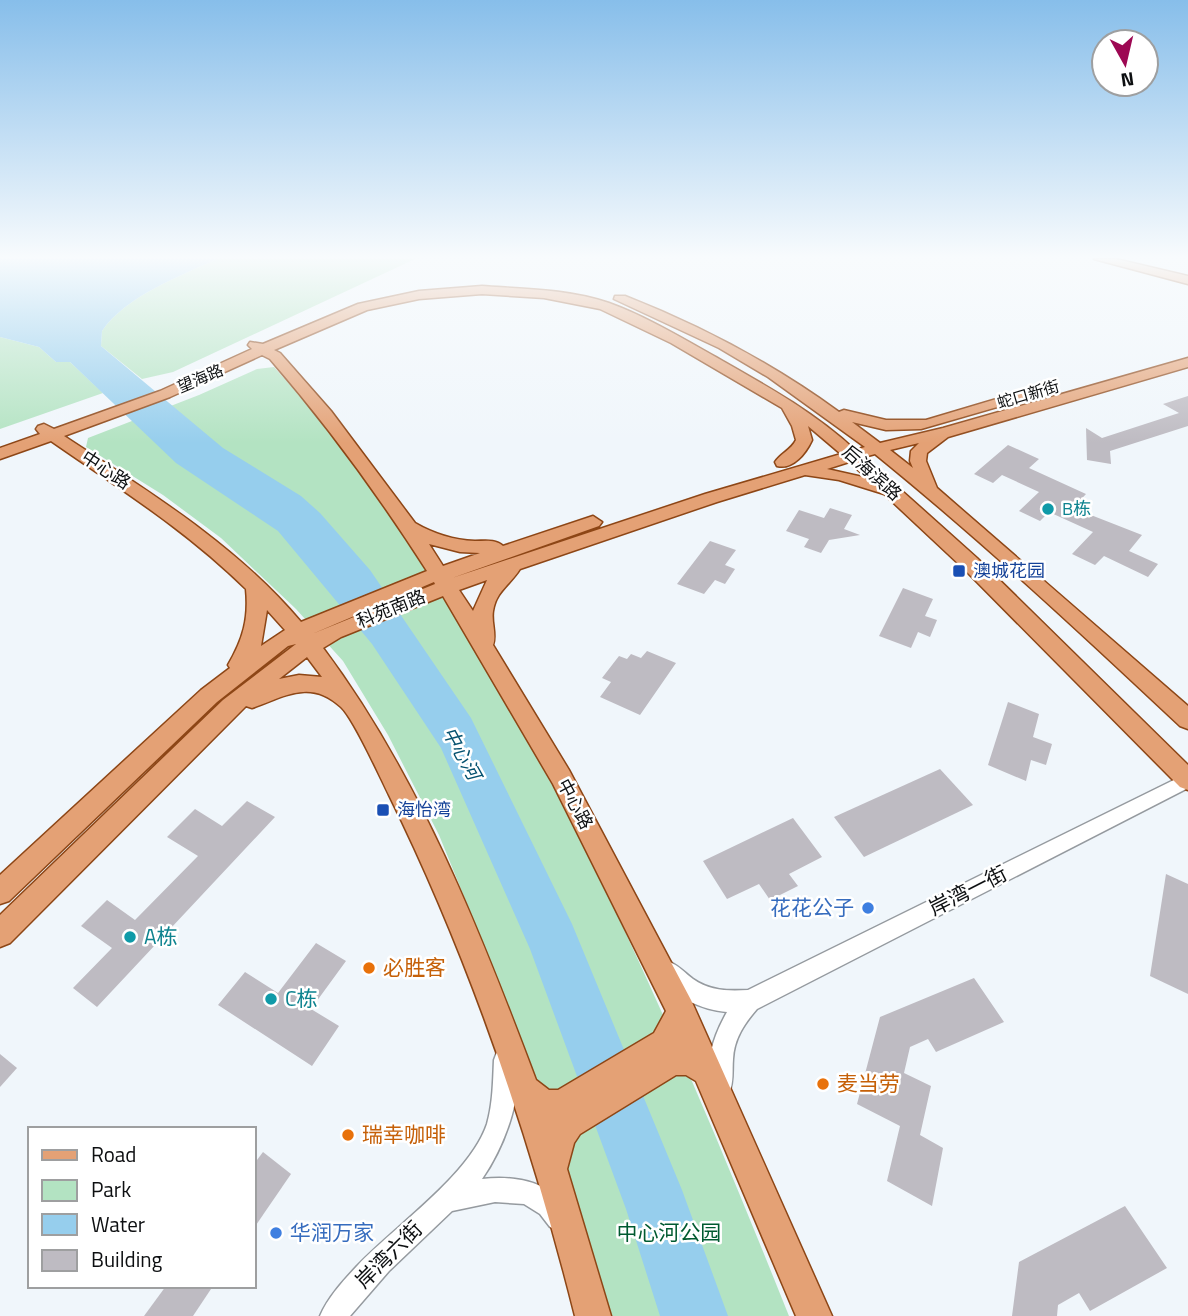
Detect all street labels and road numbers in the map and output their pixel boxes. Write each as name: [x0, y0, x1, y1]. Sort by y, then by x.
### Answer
street label: 望海路: [173, 358, 227, 398]
street label: 蛇口新街: [994, 374, 1062, 414]
street label: 后海滨路: [837, 439, 908, 507]
street label: 中心路: [76, 444, 136, 496]
street label: 科苑南路: [352, 583, 429, 635]
street label: 中心路: [551, 774, 600, 834]
street label: 岸湾一街: [923, 857, 1012, 923]
street label: 岸湾六街: [347, 1213, 429, 1295]

